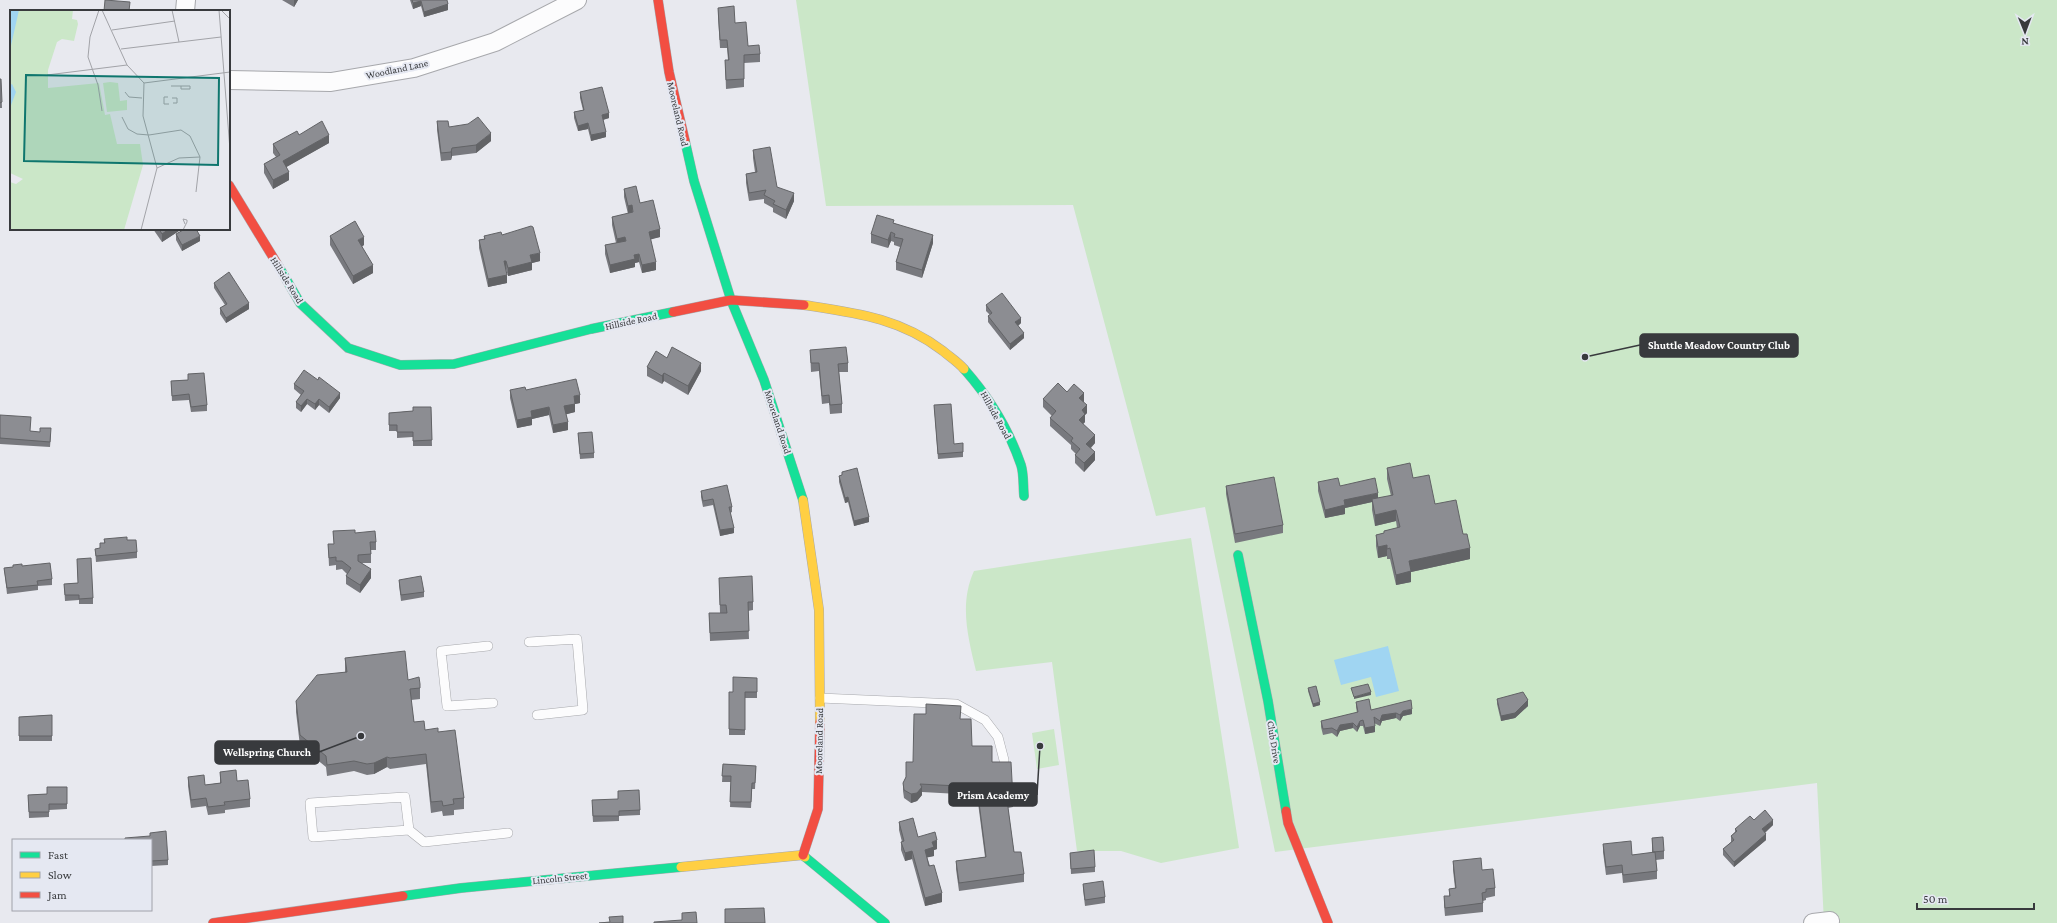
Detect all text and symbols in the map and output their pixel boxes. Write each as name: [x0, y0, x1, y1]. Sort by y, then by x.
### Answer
inset map: [10, 10, 230, 230]
north arrow: [2005, 12, 2045, 52]
text: N: [2021, 36, 2029, 48]
street label: Woodland Lane: [365, 57, 430, 81]
street label: Mooreland Road: [665, 81, 691, 148]
street label: Hillside Road: [268, 255, 306, 306]
street label: Hillside Road: [604, 310, 659, 332]
callout: Shuttle Meadow Country Club: [1640, 334, 1798, 357]
text: Shuttle Meadow Country Club: [1648, 339, 1790, 351]
street label: Mooreland Road: [763, 389, 794, 456]
street label: Hillside Road: [978, 389, 1014, 441]
street label: Mooreland Road: [813, 707, 825, 774]
street label: Club Drive: [1265, 720, 1283, 764]
callout: Wellspring Church: [215, 741, 319, 764]
text: Wellspring Church: [222, 746, 312, 758]
callout: Prism Academy: [949, 783, 1037, 806]
text: Prism Academy: [957, 789, 1030, 801]
legend: [12, 839, 152, 911]
text: Fast: [48, 848, 69, 862]
text: Slow: [48, 868, 72, 882]
street label: Lincoln Street: [532, 870, 589, 886]
scale bar: [1917, 885, 2034, 911]
text: Jam: [47, 888, 67, 902]
text: 50 m: [1923, 892, 1948, 906]

